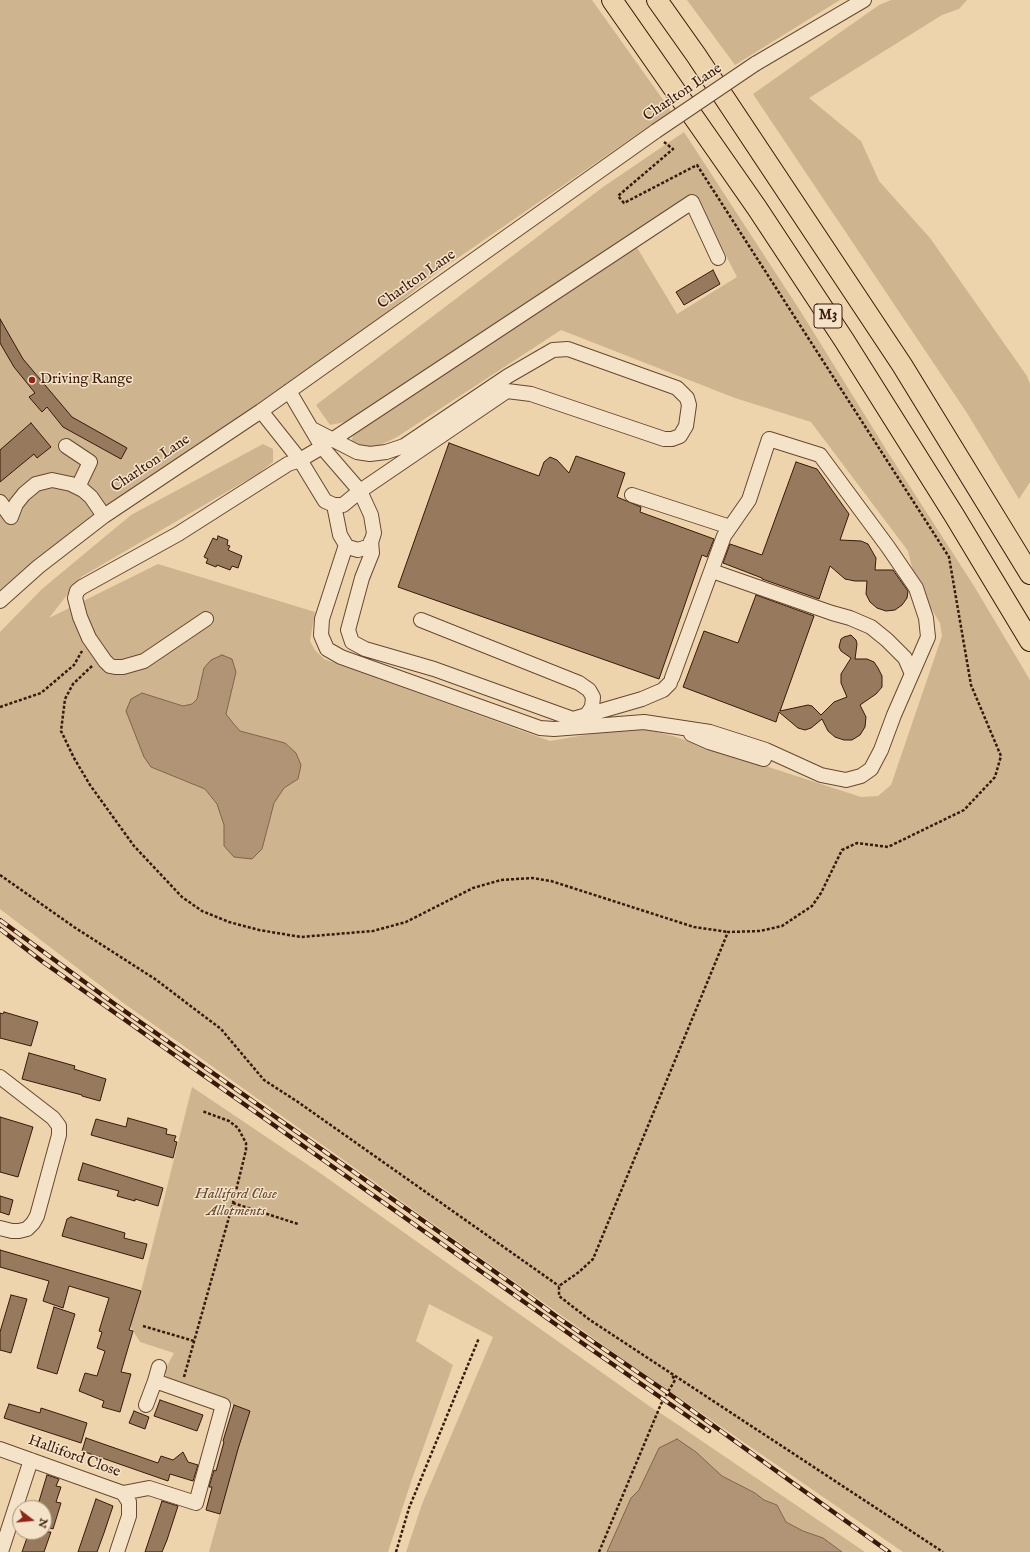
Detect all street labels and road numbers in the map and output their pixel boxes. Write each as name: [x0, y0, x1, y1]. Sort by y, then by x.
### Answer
street label: Charlton Lane: [640, 60, 726, 126]
street label: Charlton Lane: [374, 246, 460, 314]
road number: M3: [814, 304, 842, 328]
street label: Charlton Lane: [108, 431, 194, 497]
street label: Halliford Close: [25, 1432, 123, 1482]

